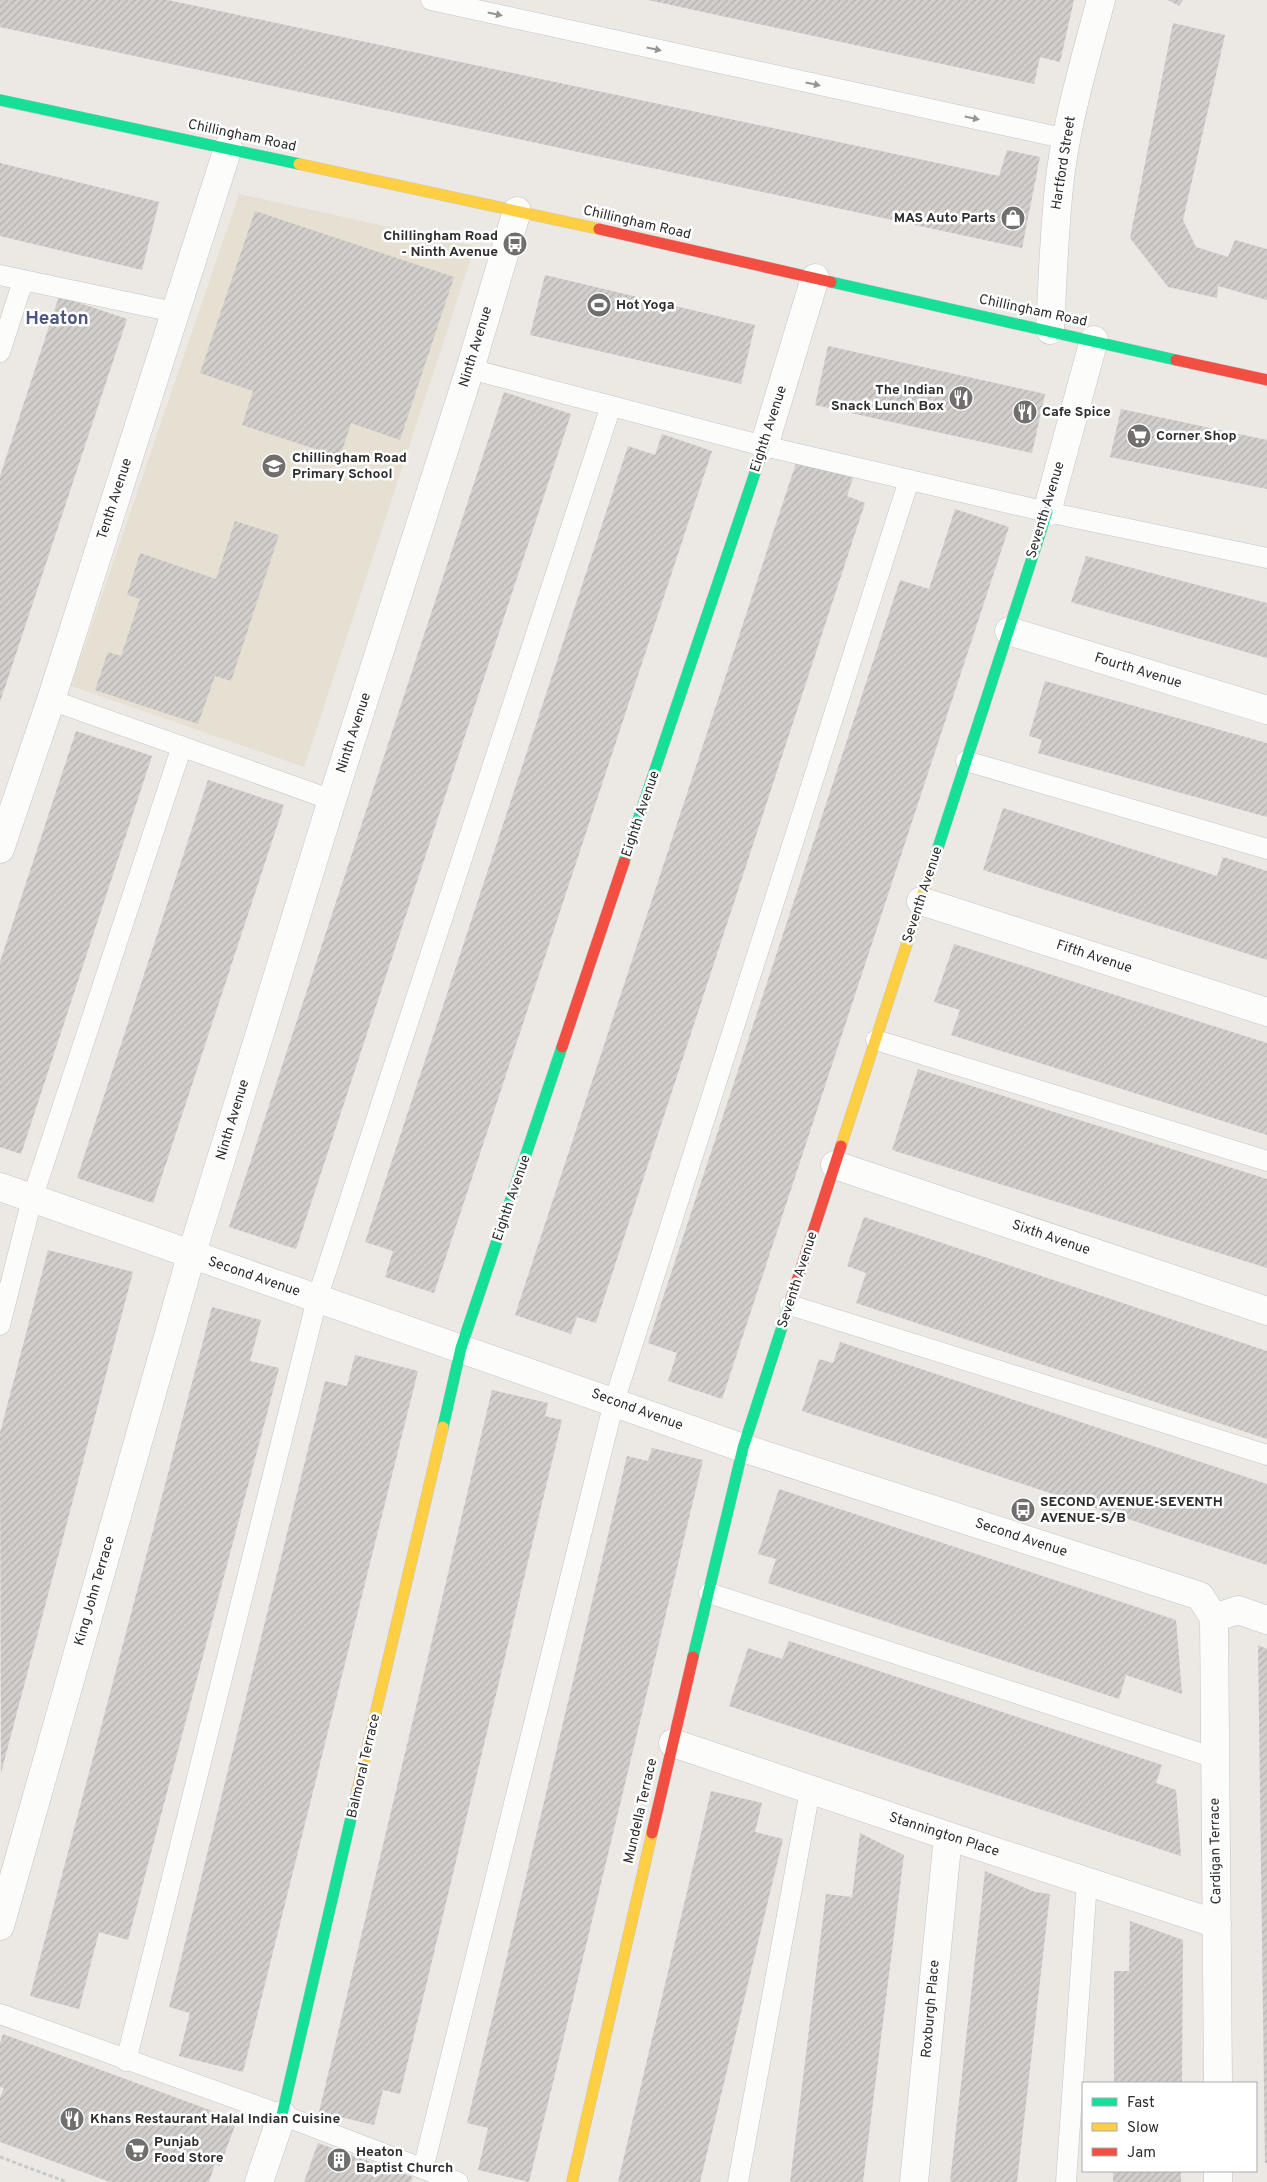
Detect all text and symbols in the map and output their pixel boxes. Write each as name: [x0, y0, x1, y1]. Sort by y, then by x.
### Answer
one-way arrow: [488, 10, 503, 18]
one-way arrow: [647, 45, 662, 53]
one-way arrow: [805, 80, 821, 88]
one-way arrow: [964, 114, 979, 122]
street label: Hartford Street: [1048, 115, 1080, 211]
street label: Chillingham Road: [186, 116, 298, 156]
street label: Chillingham Road: [581, 202, 693, 244]
shop icon: MAS Auto Parts: [1000, 205, 1026, 231]
place label: MAS Auto Parts: [894, 210, 996, 227]
place label: Chillingham Road - Ninth Avenue: [383, 228, 498, 261]
bus stop icon: Chillingham Road - Ninth Avenue: [502, 231, 528, 257]
street label: Chillingham Road: [977, 291, 1089, 331]
sports icon: Hot Yoga: [586, 292, 612, 318]
place label: Hot Yoga: [616, 297, 675, 314]
street label: Ninth Avenue: [456, 305, 496, 389]
district label: Heaton: [25, 307, 89, 331]
place label: The Indian Snack Lunch Box: [831, 382, 944, 415]
street label: Eighth Avenue: [747, 384, 791, 474]
restaurant icon: The Indian Snack Lunch Box: [948, 385, 974, 411]
restaurant icon: Cafe Spice: [1012, 399, 1038, 425]
place label: Cafe Spice: [1042, 404, 1111, 421]
supermarket icon: Corner Shop: [1126, 423, 1152, 449]
place label: Corner Shop: [1156, 428, 1237, 445]
place label: Chillingham Road Primary School: [292, 450, 407, 483]
school or university icon: Chillingham Road Primary School: [261, 453, 287, 479]
street label: Tenth Avenue: [94, 456, 136, 542]
street label: Seventh Avenue: [1023, 460, 1069, 560]
street label: Fourth Avenue: [1092, 650, 1184, 692]
street label: Ninth Avenue: [333, 691, 375, 775]
street label: Eighth Avenue: [618, 769, 664, 859]
street label: Seventh Avenue: [899, 845, 947, 945]
street label: Fifth Avenue: [1054, 937, 1134, 977]
street label: Ninth Avenue: [213, 1078, 253, 1162]
street label: Eighth Avenue: [489, 1153, 535, 1243]
street label: Sixth Avenue: [1010, 1217, 1092, 1259]
street label: Seventh Avenue: [774, 1230, 822, 1330]
street label: Second Avenue: [206, 1253, 302, 1301]
street label: Second Avenue: [589, 1386, 685, 1434]
place label: SECOND AVENUE-SEVENTH AVENUE-S/B: [1040, 1494, 1223, 1527]
bus stop icon: SECOND AVENUE-SEVENTH AVENUE-S/B: [1010, 1497, 1036, 1523]
street label: Second Avenue: [973, 1515, 1069, 1561]
street label: King John Terrace: [71, 1534, 119, 1648]
street label: Balmoral Terrace: [344, 1712, 384, 1820]
street label: Mundella Terrace: [621, 1757, 661, 1865]
street label: Cardigan Terrace: [1207, 1798, 1225, 1904]
street label: Stannington Place: [887, 1809, 1001, 1861]
street label: Roxburgh Place: [918, 1959, 944, 2059]
legend: [1082, 2082, 1257, 2172]
text: Fast: [1127, 2094, 1155, 2113]
restaurant icon: Khans Restaurant Halal Indian Cuisine: [59, 2106, 85, 2132]
place label: Khans Restaurant Halal Indian Cuisine: [90, 2111, 340, 2128]
text: Slow: [1127, 2119, 1159, 2138]
place label: Punjab Food Store: [154, 2134, 224, 2167]
supermarket icon: Punjab Food Store: [124, 2137, 150, 2163]
place label: Heaton Baptist Church: [356, 2144, 453, 2177]
text: Jam: [1127, 2144, 1156, 2163]
building icon: Heaton Baptist Church: [326, 2147, 352, 2173]

